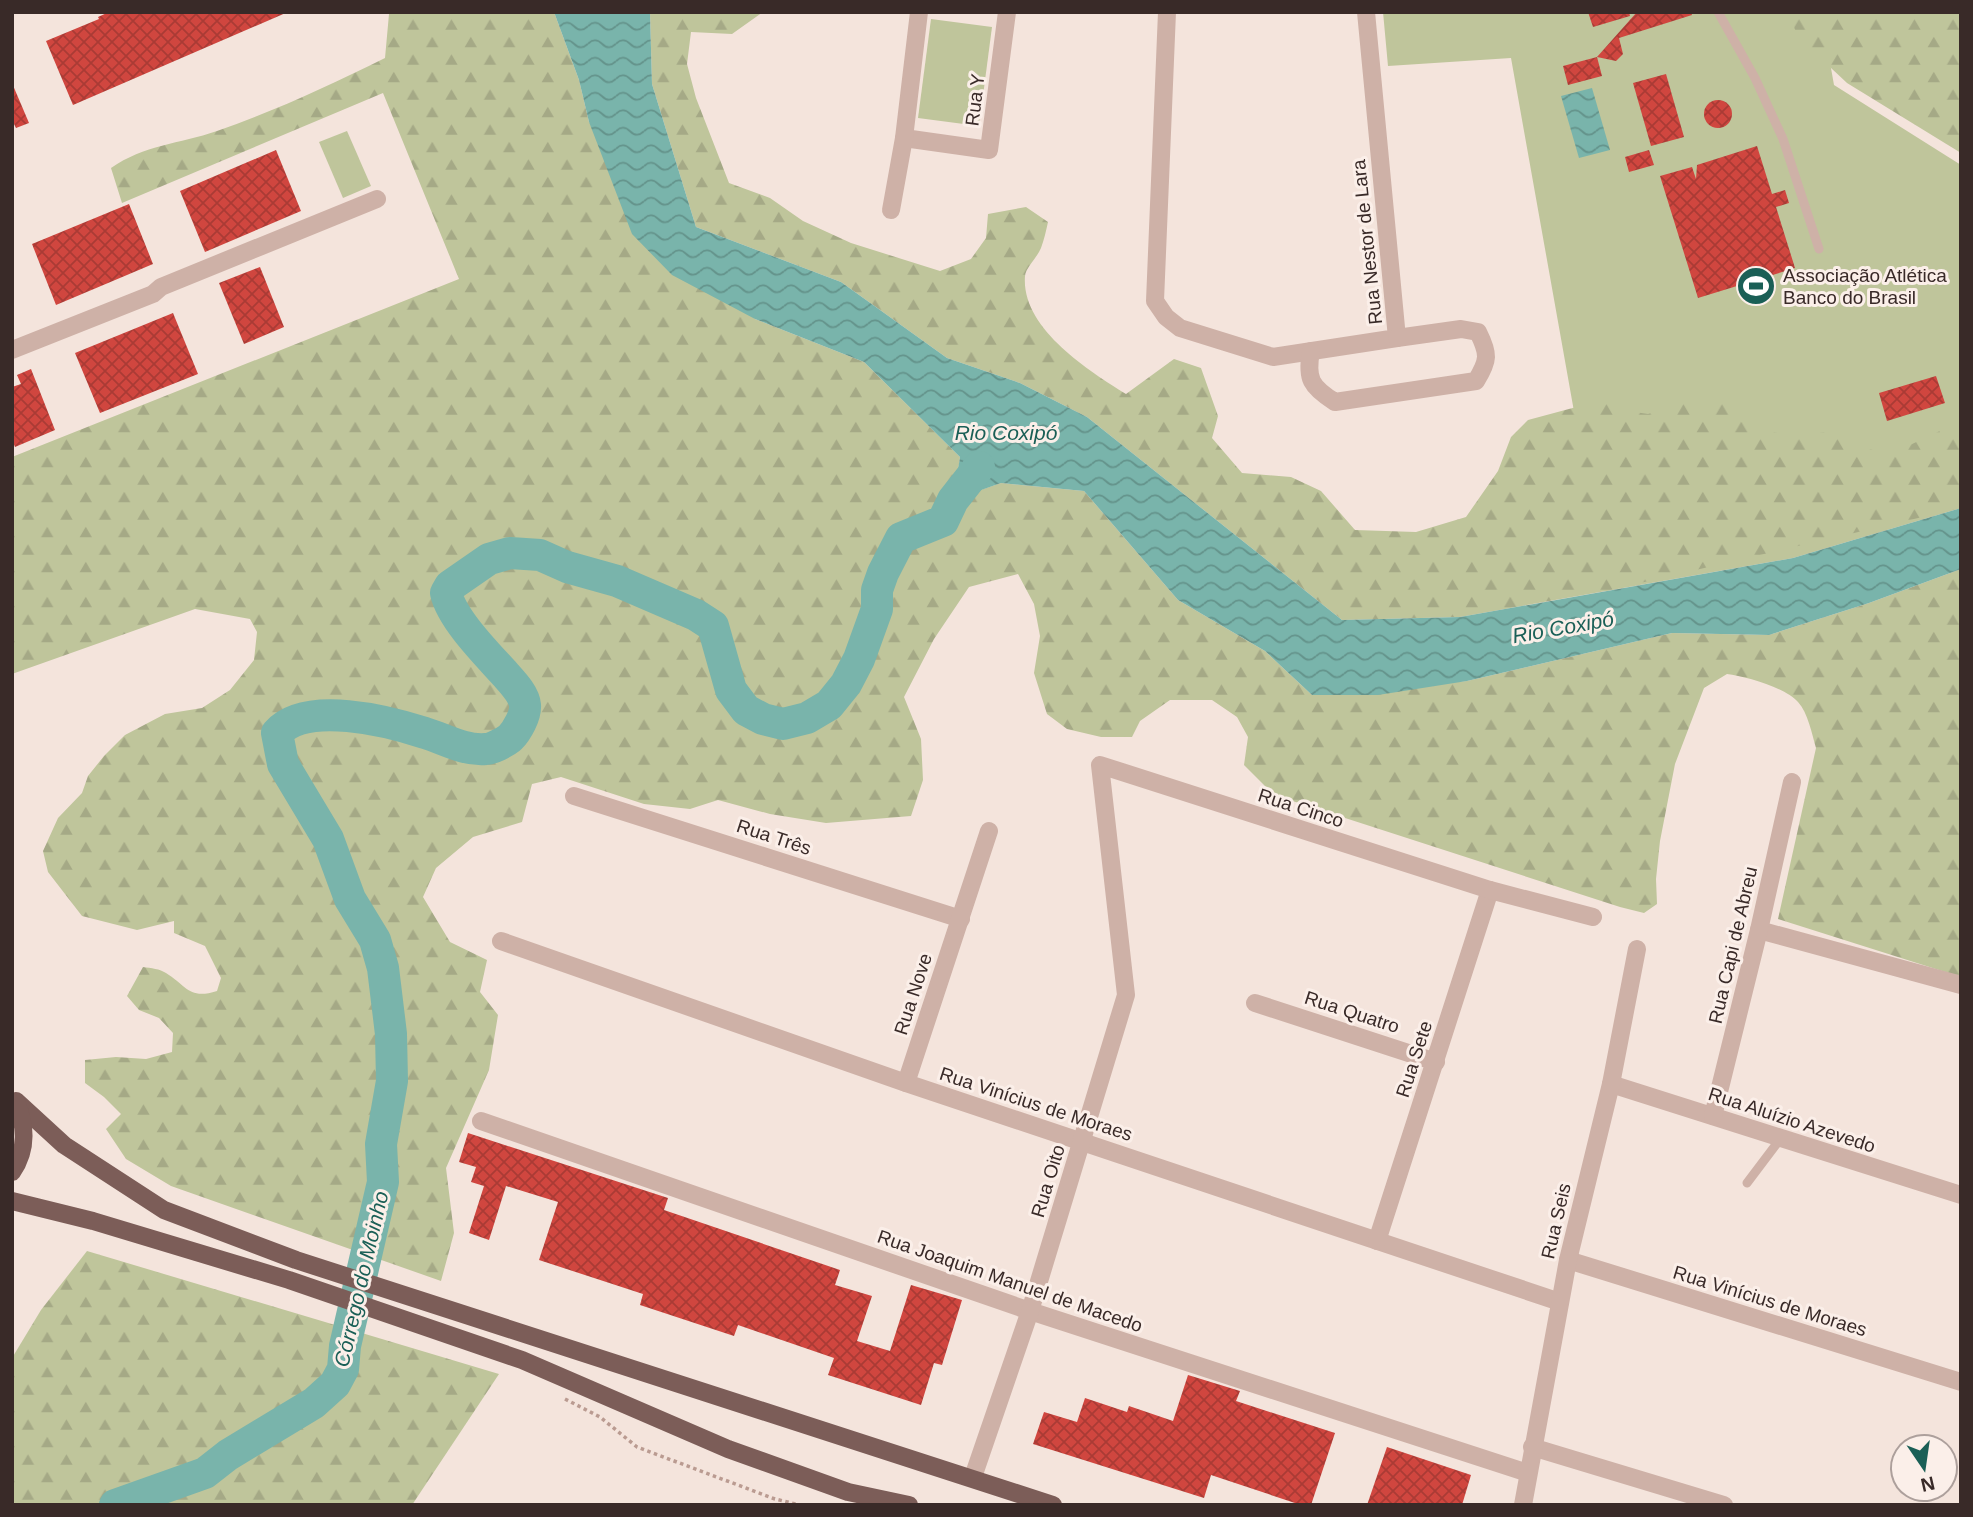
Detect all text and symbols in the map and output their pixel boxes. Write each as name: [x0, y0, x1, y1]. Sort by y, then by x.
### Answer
street label: Rua Y: [961, 72, 989, 127]
street label: Rua Nestor de Lara: [1348, 158, 1386, 326]
sports icon: Associação Atlética Banco do Brasil: [1735, 265, 1777, 307]
place label: Associação Atlética Banco do Brasil: [1783, 265, 1947, 308]
water label: Rio Coxipó: [955, 421, 1058, 444]
water label: Rio Coxipó: [1510, 607, 1616, 647]
street label: Rua Cinco: [1256, 784, 1346, 832]
street label: Rua Três: [734, 815, 814, 859]
street label: Rua Capi de Abreu: [1705, 864, 1761, 1026]
street label: Rua Nove: [890, 951, 936, 1037]
street label: Rua Quatro: [1302, 987, 1402, 1037]
street label: Rua Sete: [1392, 1018, 1436, 1100]
street label: Rua Vinícius de Moraes: [937, 1063, 1135, 1145]
street label: Rua Aluízio Azevedo: [1706, 1083, 1878, 1157]
street label: Rua Oito: [1027, 1142, 1069, 1220]
street label: Rua Seis: [1537, 1181, 1575, 1261]
water label: Córrego do Moinho: [330, 1189, 392, 1369]
street label: Rua Joaquim Manuel de Macedo: [875, 1226, 1145, 1336]
street label: Rua Vinícius de Moraes: [1671, 1262, 1869, 1340]
north arrow: [1889, 1433, 1959, 1503]
text: N: [1919, 1472, 1937, 1496]

